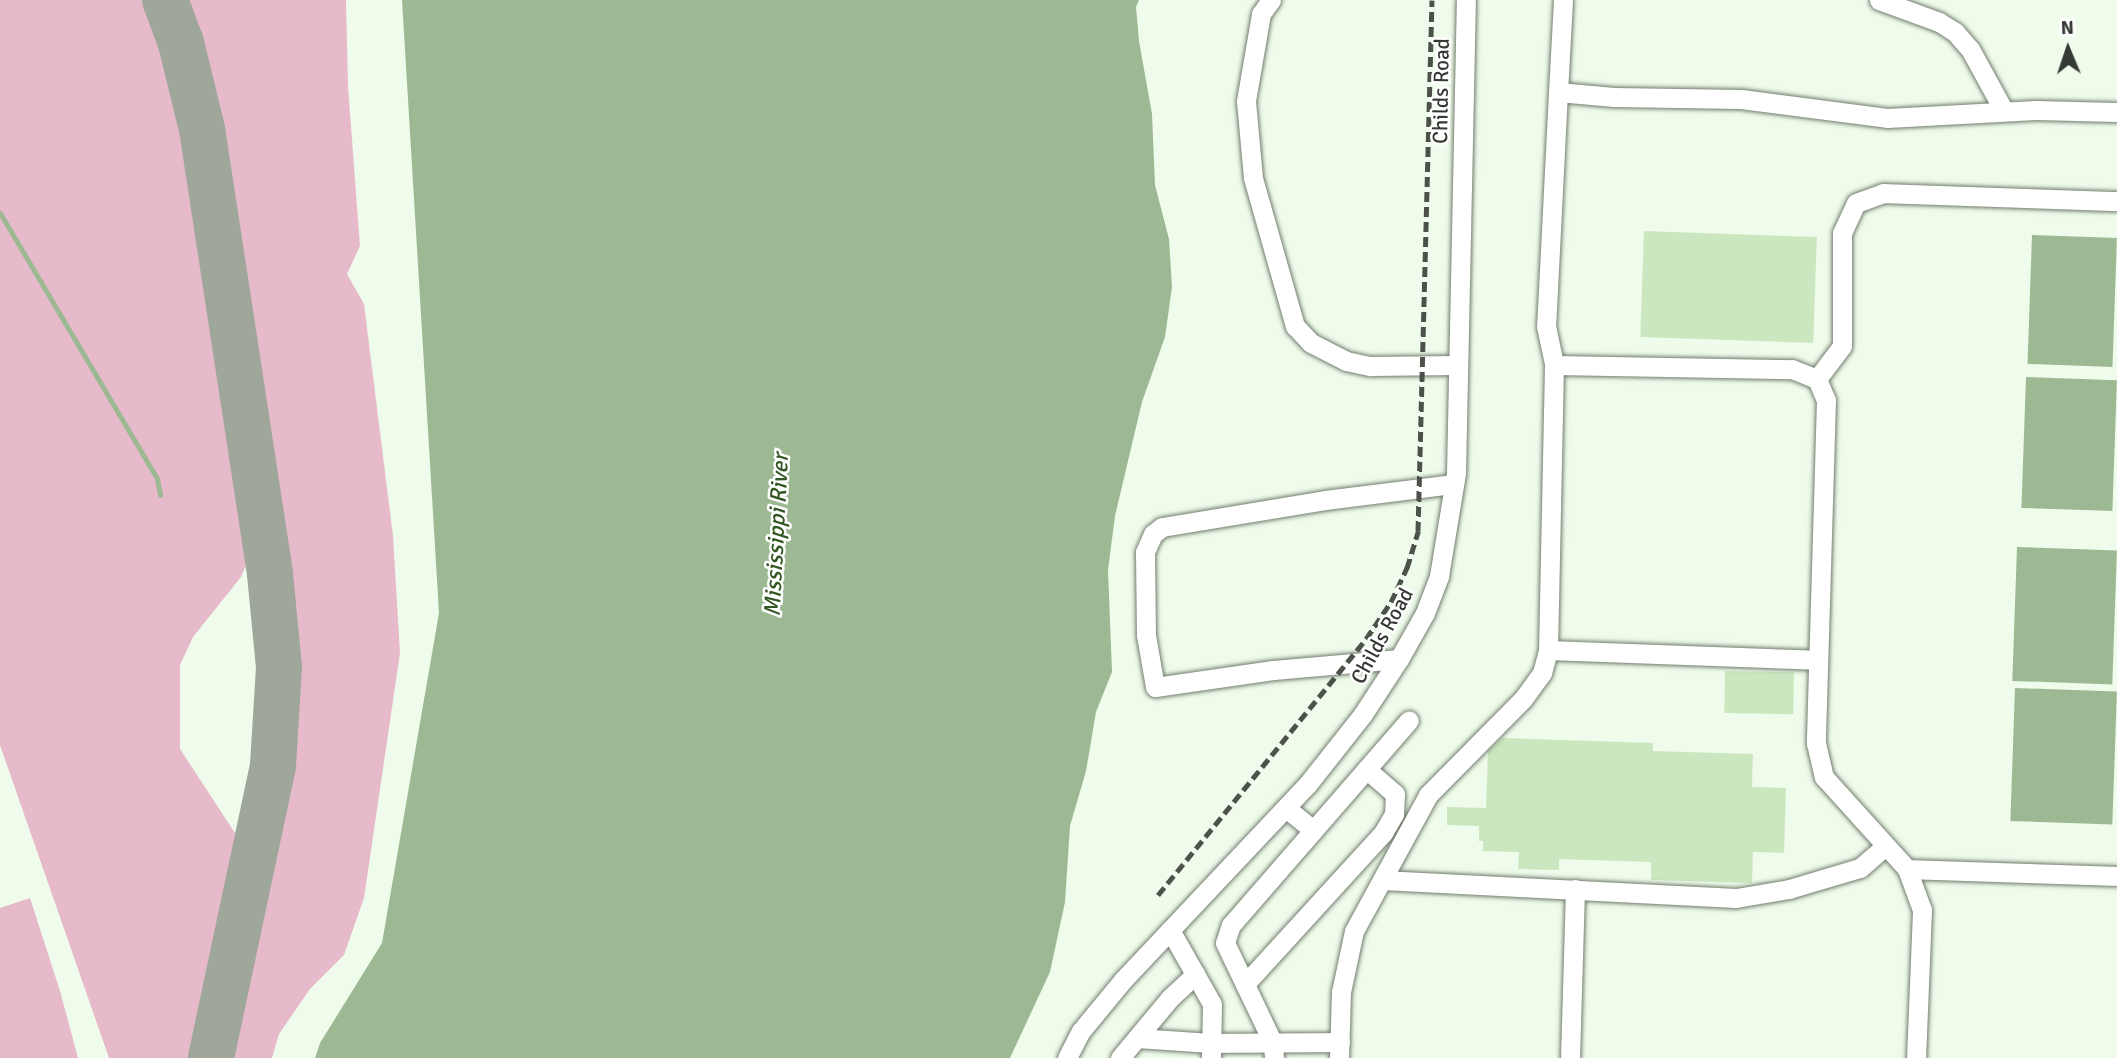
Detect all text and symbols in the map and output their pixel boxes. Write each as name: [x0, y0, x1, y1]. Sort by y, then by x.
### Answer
north arrow: [2033, 14, 2103, 84]
text: N: [2060, 16, 2074, 40]
street label: Childs Road: [1427, 38, 1455, 144]
water label: Mississippi River: [759, 453, 795, 617]
street label: Childs Road: [1345, 584, 1419, 688]

